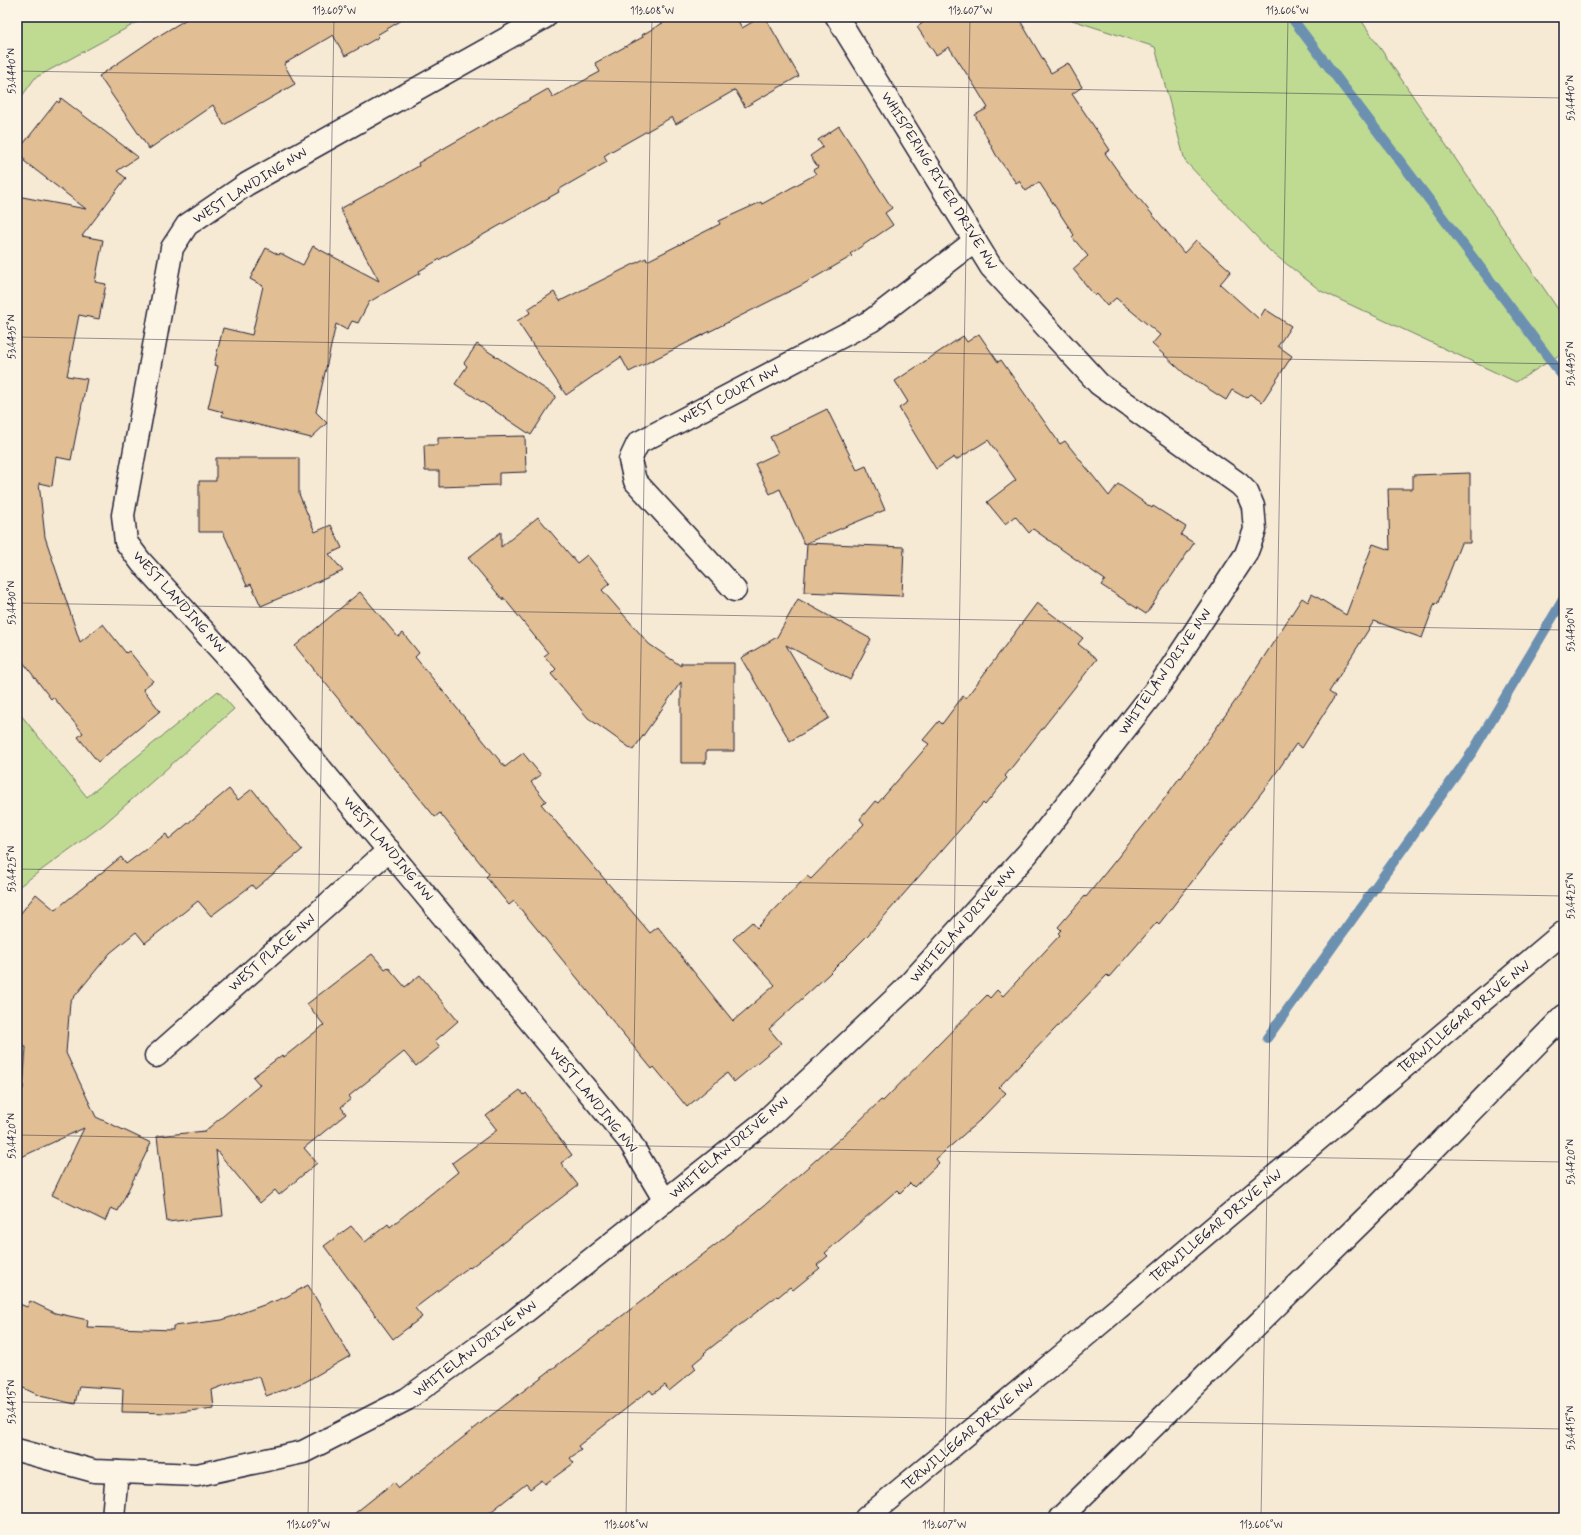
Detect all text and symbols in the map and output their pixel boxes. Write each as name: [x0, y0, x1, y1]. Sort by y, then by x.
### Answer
text: 113.609°W: [312, 4, 356, 18]
text: 113.608°W: [630, 4, 674, 18]
text: 113.607°W: [948, 4, 992, 18]
text: 113.606°W: [1265, 4, 1309, 18]
text: 53.4440°N: [5, 48, 19, 94]
text: 53.4440°N: [1564, 75, 1578, 121]
street label: WHISPERING RIVER DRIVE NW: [877, 89, 1001, 274]
street label: WEST LANDING NW: [190, 143, 311, 228]
text: 53.4435°N: [5, 314, 19, 359]
text: 53.4435°N: [1564, 341, 1578, 386]
street label: WEST COURT NW: [676, 361, 782, 429]
street label: WEST LANDING NW: [128, 547, 230, 657]
text: 53.4430°N: [5, 581, 19, 625]
street label: WHITELAW DRIVE NW: [1115, 605, 1216, 739]
text: 53.4430°N: [1564, 608, 1578, 652]
street label: WEST LANDING NW: [339, 793, 437, 905]
text: 53.4425°N: [5, 845, 19, 892]
street label: WHITELAW DRIVE NW: [906, 863, 1020, 987]
text: 53.4425°N: [1564, 872, 1578, 919]
street label: WEST PLACE NW: [225, 910, 320, 996]
street label: TERWILLEGAR DRIVE NW: [1394, 956, 1534, 1078]
street label: WEST LANDING NW: [545, 1043, 641, 1157]
street label: WHITELAW DRIVE NW: [666, 1093, 793, 1203]
text: 53.4420°N: [5, 1113, 19, 1159]
text: 53.4420°N: [1564, 1139, 1578, 1185]
street label: TERWILLEGAR DRIVE NW: [1146, 1165, 1286, 1287]
street label: WHITELAW DRIVE NW: [410, 1296, 541, 1401]
street label: TERWILLEGAR DRIVE NW: [898, 1373, 1038, 1495]
text: 53.4415°N: [5, 1379, 19, 1424]
text: 53.4415°N: [1564, 1405, 1578, 1450]
text: 113.609°W: [286, 1518, 330, 1532]
text: 113.608°W: [604, 1518, 648, 1532]
text: 113.607°W: [922, 1518, 966, 1532]
text: 113.606°W: [1239, 1518, 1283, 1532]

